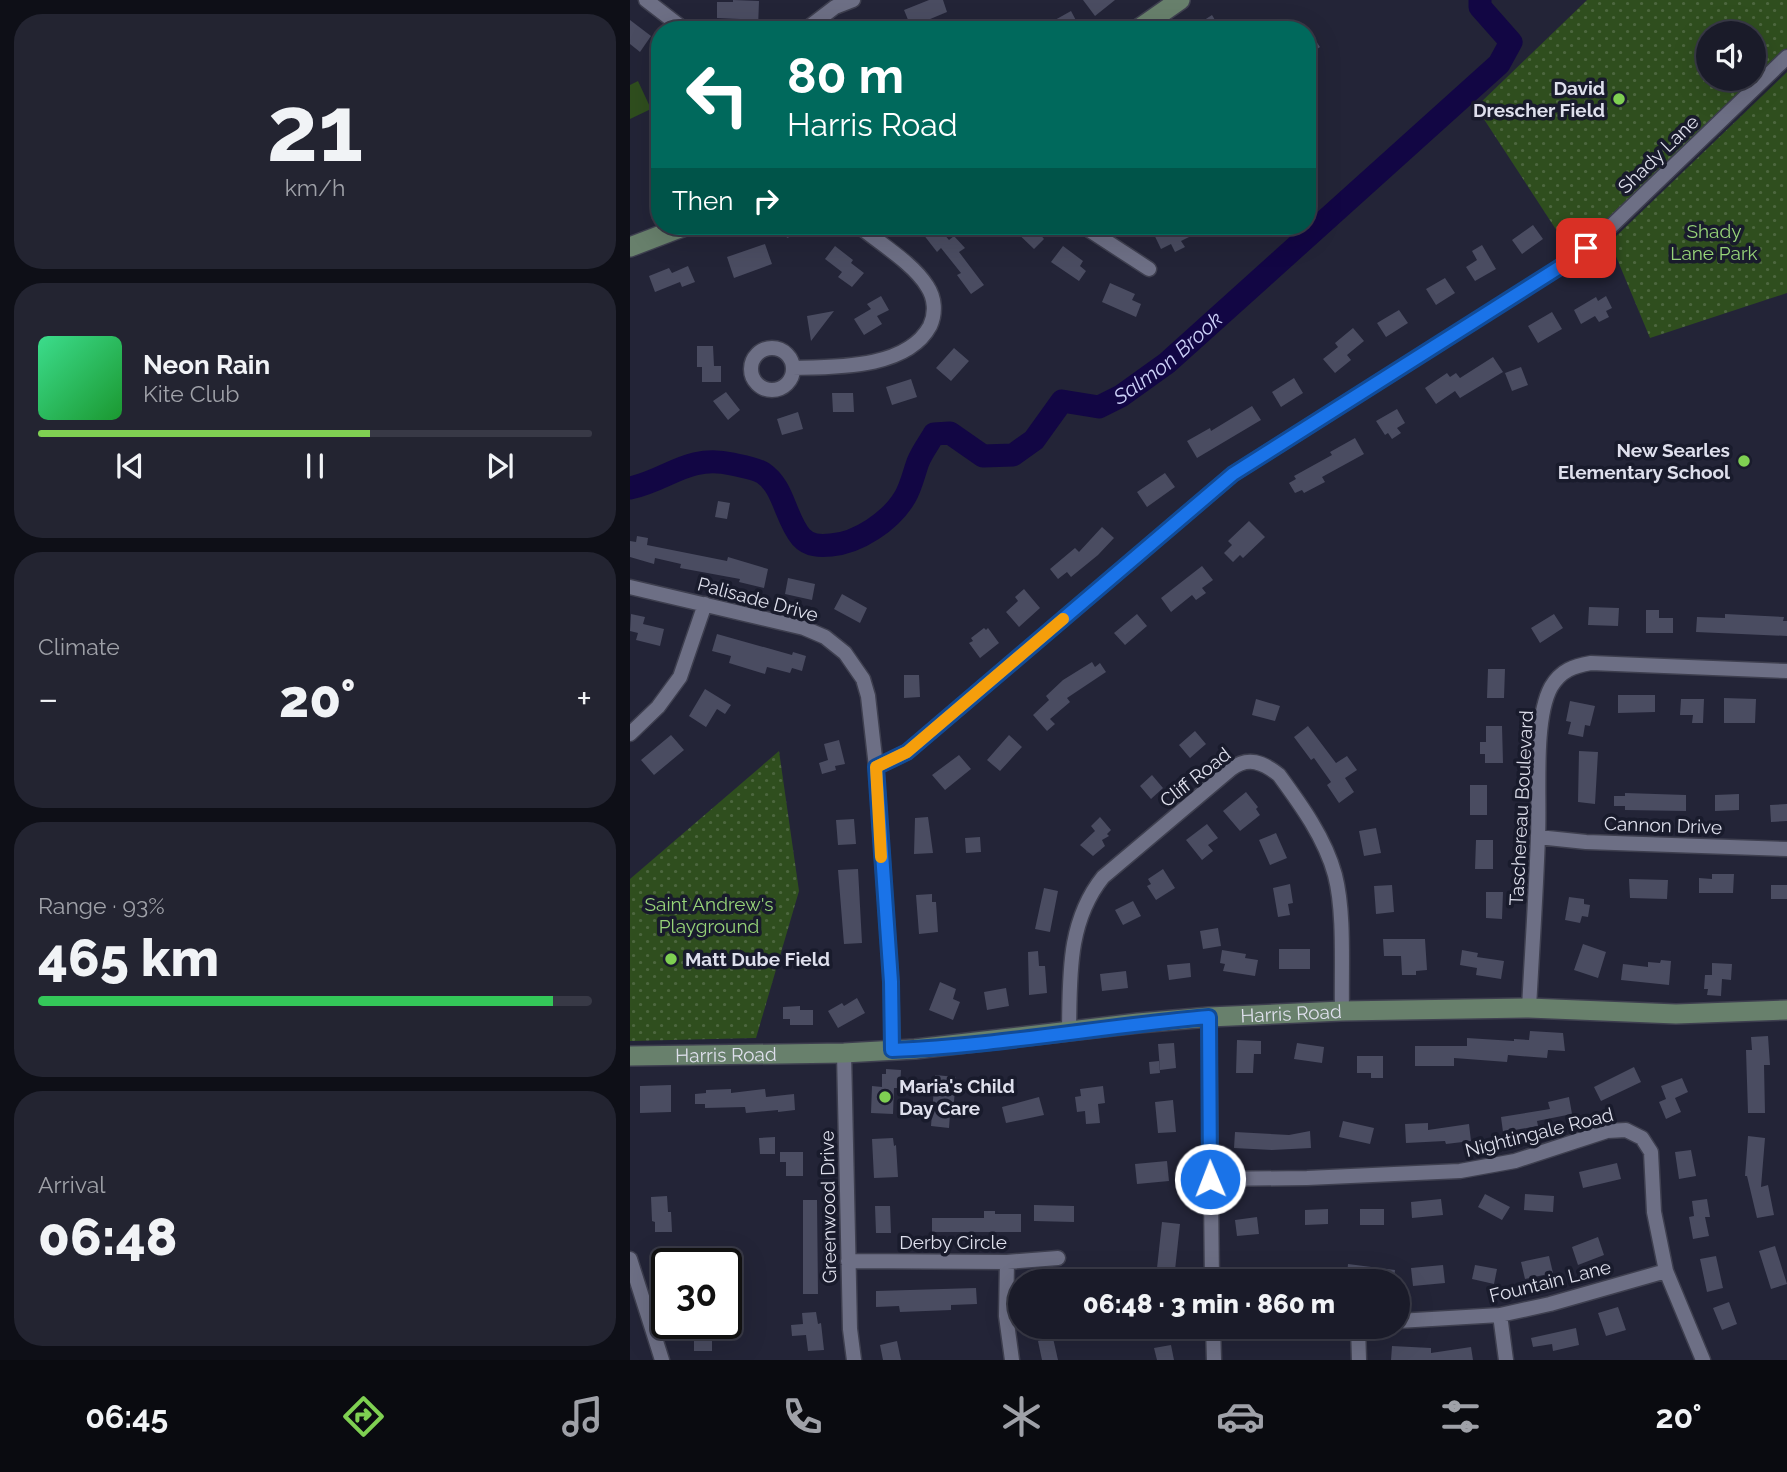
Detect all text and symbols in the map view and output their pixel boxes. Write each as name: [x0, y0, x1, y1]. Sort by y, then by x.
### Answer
map controls: [1696, 21, 1766, 91]
button: sound: [1696, 21, 1766, 91]
text: 80 m: [787, 47, 904, 104]
icon: left: [672, 49, 763, 140]
text: 21: [267, 75, 363, 182]
place label: David Drescher Field: [1473, 77, 1605, 121]
marker: David Drescher Field: [1611, 91, 1627, 107]
text: Harris Road: [787, 106, 958, 143]
street label: Shady Lane: [1613, 110, 1703, 198]
text: km/h: [285, 174, 345, 201]
icon: right: [747, 182, 785, 220]
text: Then: [672, 186, 733, 216]
pin: [1556, 218, 1616, 278]
park label: Shady Lane Park: [1670, 220, 1758, 264]
icon: arrive: [1567, 229, 1605, 267]
water label: Salmon Brook: [1108, 306, 1227, 410]
text: Neon Rain: [143, 350, 270, 380]
text: Kite Club: [143, 380, 240, 407]
place label: New Searles Elementary School: [1558, 439, 1731, 483]
icon: previous: [111, 447, 149, 485]
icon: pause: [296, 447, 334, 485]
icon: next: [481, 447, 519, 485]
marker: New Searles Elementary School: [1736, 453, 1752, 469]
street label: Palisade Drive: [695, 572, 821, 626]
text: Climate: [38, 633, 120, 660]
text: 20°: [279, 668, 356, 729]
text: −: [38, 676, 58, 721]
text: +: [576, 676, 592, 721]
street label: Taschereau Boulevard: [1505, 710, 1537, 906]
street label: Cliff Road: [1155, 743, 1235, 811]
street label: Cannon Drive: [1604, 812, 1722, 838]
text: Range · 93%: [38, 892, 165, 919]
park label: Saint Andrew's Playground: [645, 893, 773, 937]
text: 465 km: [38, 927, 219, 988]
place label: Matt Dube Field: [685, 948, 830, 970]
marker: Matt Dube Field: [663, 951, 679, 967]
street label: Harris Road: [1240, 1000, 1342, 1027]
street label: Harris Road: [675, 1043, 777, 1066]
place label: Maria's Child Day Care: [899, 1075, 1015, 1119]
marker: Maria's Child Day Care: [877, 1089, 893, 1105]
street label: Nightingale Road: [1463, 1103, 1615, 1161]
street label: Greenwood Drive: [816, 1130, 840, 1284]
position arrow: [1173, 1142, 1247, 1216]
text: Arrival: [38, 1171, 105, 1198]
text: 06:48: [38, 1206, 177, 1267]
street label: Derby Circle: [899, 1231, 1007, 1253]
speed limit sign: 30: [651, 1248, 742, 1339]
street label: Fountain Lane: [1487, 1255, 1613, 1307]
text: 06:48 · 3 min · 860 m: [1083, 1289, 1335, 1319]
icon: directions: [339, 1392, 388, 1441]
icon: music: [558, 1392, 607, 1441]
icon: phone: [778, 1392, 827, 1441]
icon: climate: [997, 1392, 1046, 1441]
icon: car: [1216, 1392, 1265, 1441]
icon: filters: [1436, 1392, 1485, 1441]
text: 06:45: [85, 1398, 168, 1435]
text: 20°: [1655, 1398, 1702, 1435]

